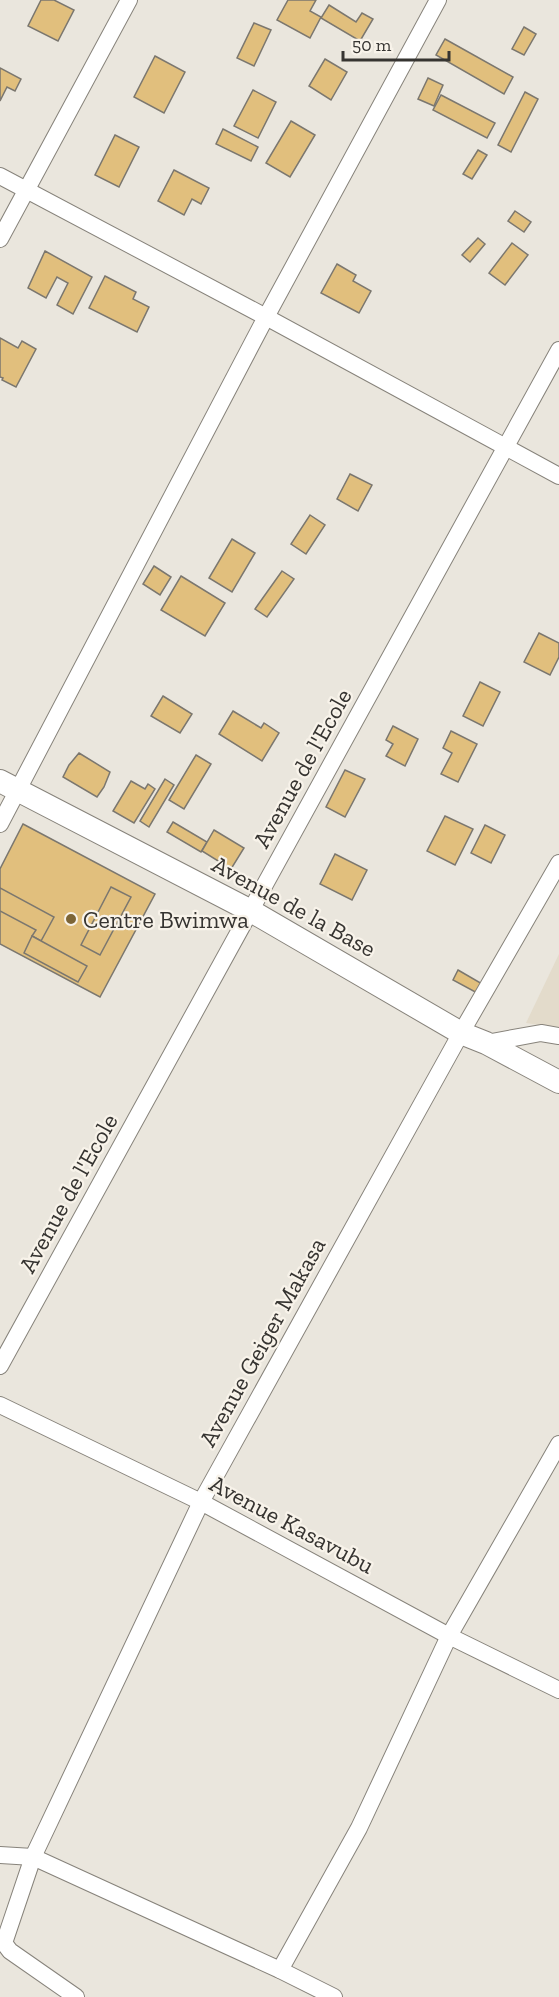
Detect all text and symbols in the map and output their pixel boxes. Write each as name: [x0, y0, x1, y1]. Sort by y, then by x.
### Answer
scale bar: [343, 24, 450, 62]
text: 50 m: [352, 34, 392, 56]
street label: Avenue de l'Ecole: [246, 683, 358, 853]
street label: Avenue de la Base: [207, 849, 381, 963]
place label: Centre Bwimwa: [83, 905, 249, 934]
marker: Centre Bwimwa: [64, 912, 78, 926]
street label: Avenue de l'Ecole: [12, 1108, 124, 1278]
street label: Avenue Geiger Makasa: [193, 1232, 332, 1452]
street label: Avenue Kasavubu: [205, 1468, 380, 1580]

